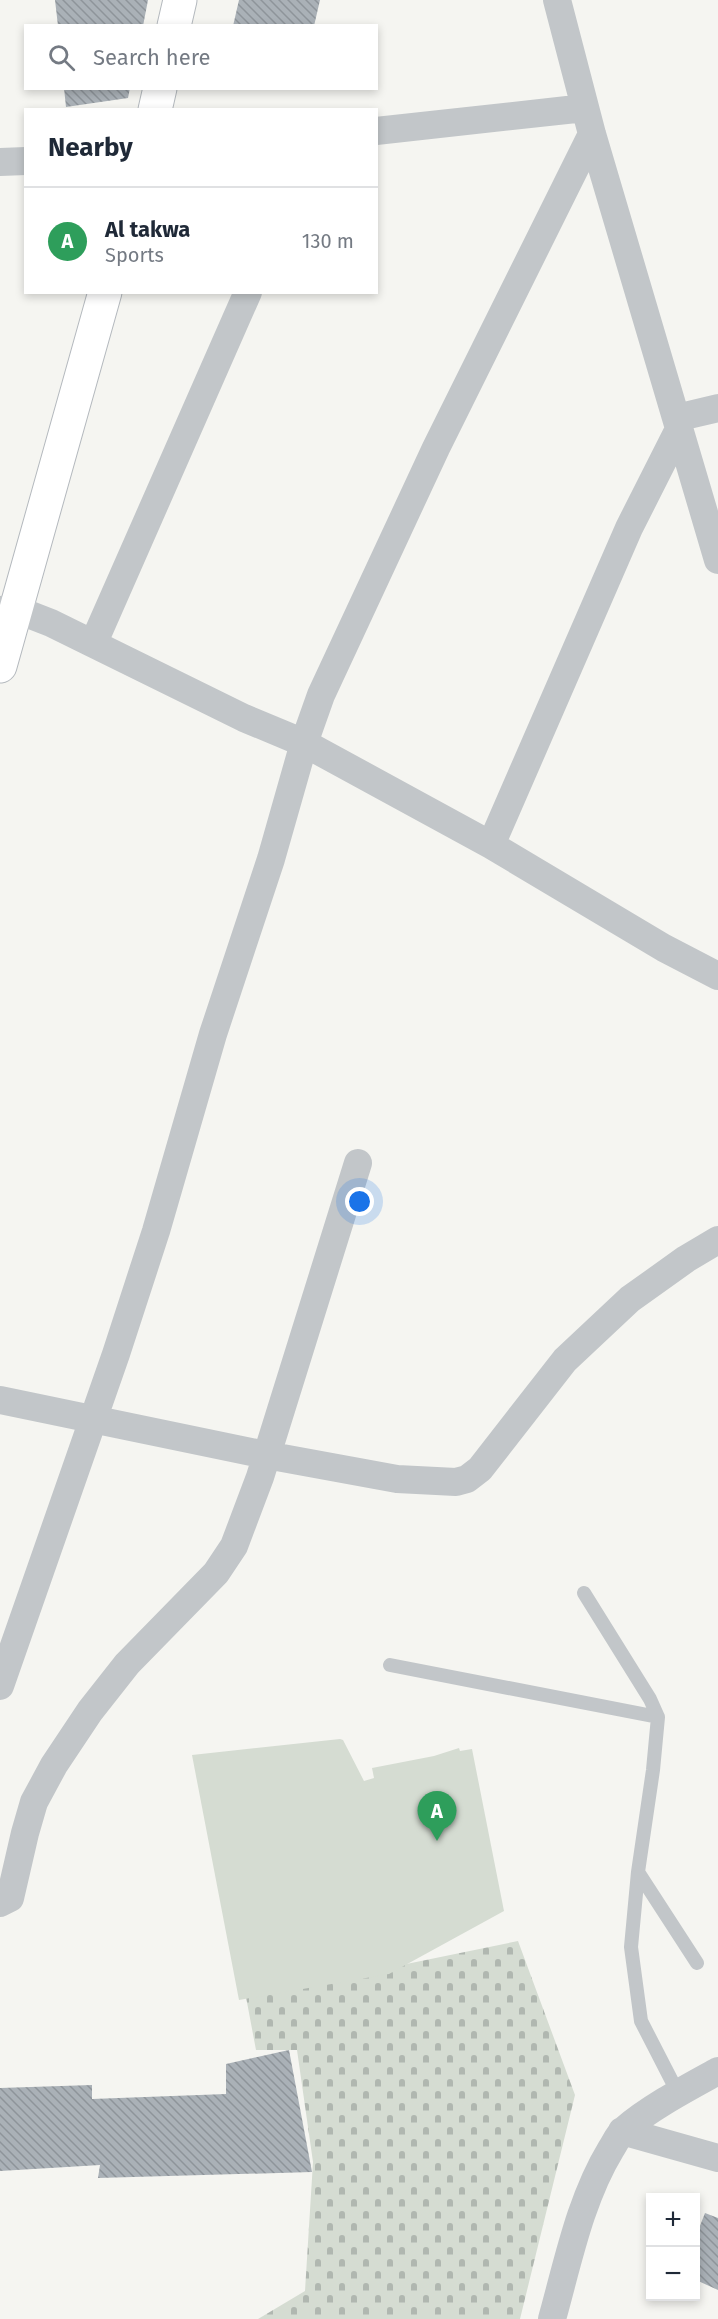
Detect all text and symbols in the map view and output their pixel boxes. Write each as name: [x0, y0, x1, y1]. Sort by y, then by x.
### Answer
search box: [24, 24, 378, 90]
icon: search: [45, 41, 78, 74]
text: Search here: [93, 44, 211, 71]
text: Nearby: [48, 132, 133, 163]
text: Al takwa: [105, 216, 190, 243]
text: A: [62, 229, 73, 253]
text: 130 m: [302, 229, 354, 253]
text: Sports: [105, 243, 164, 267]
your location: [345, 1187, 374, 1216]
pin: A: [418, 1792, 456, 1841]
map controls: [646, 2193, 700, 2301]
button: +: [646, 2193, 700, 2247]
button: −: [646, 2247, 700, 2301]

